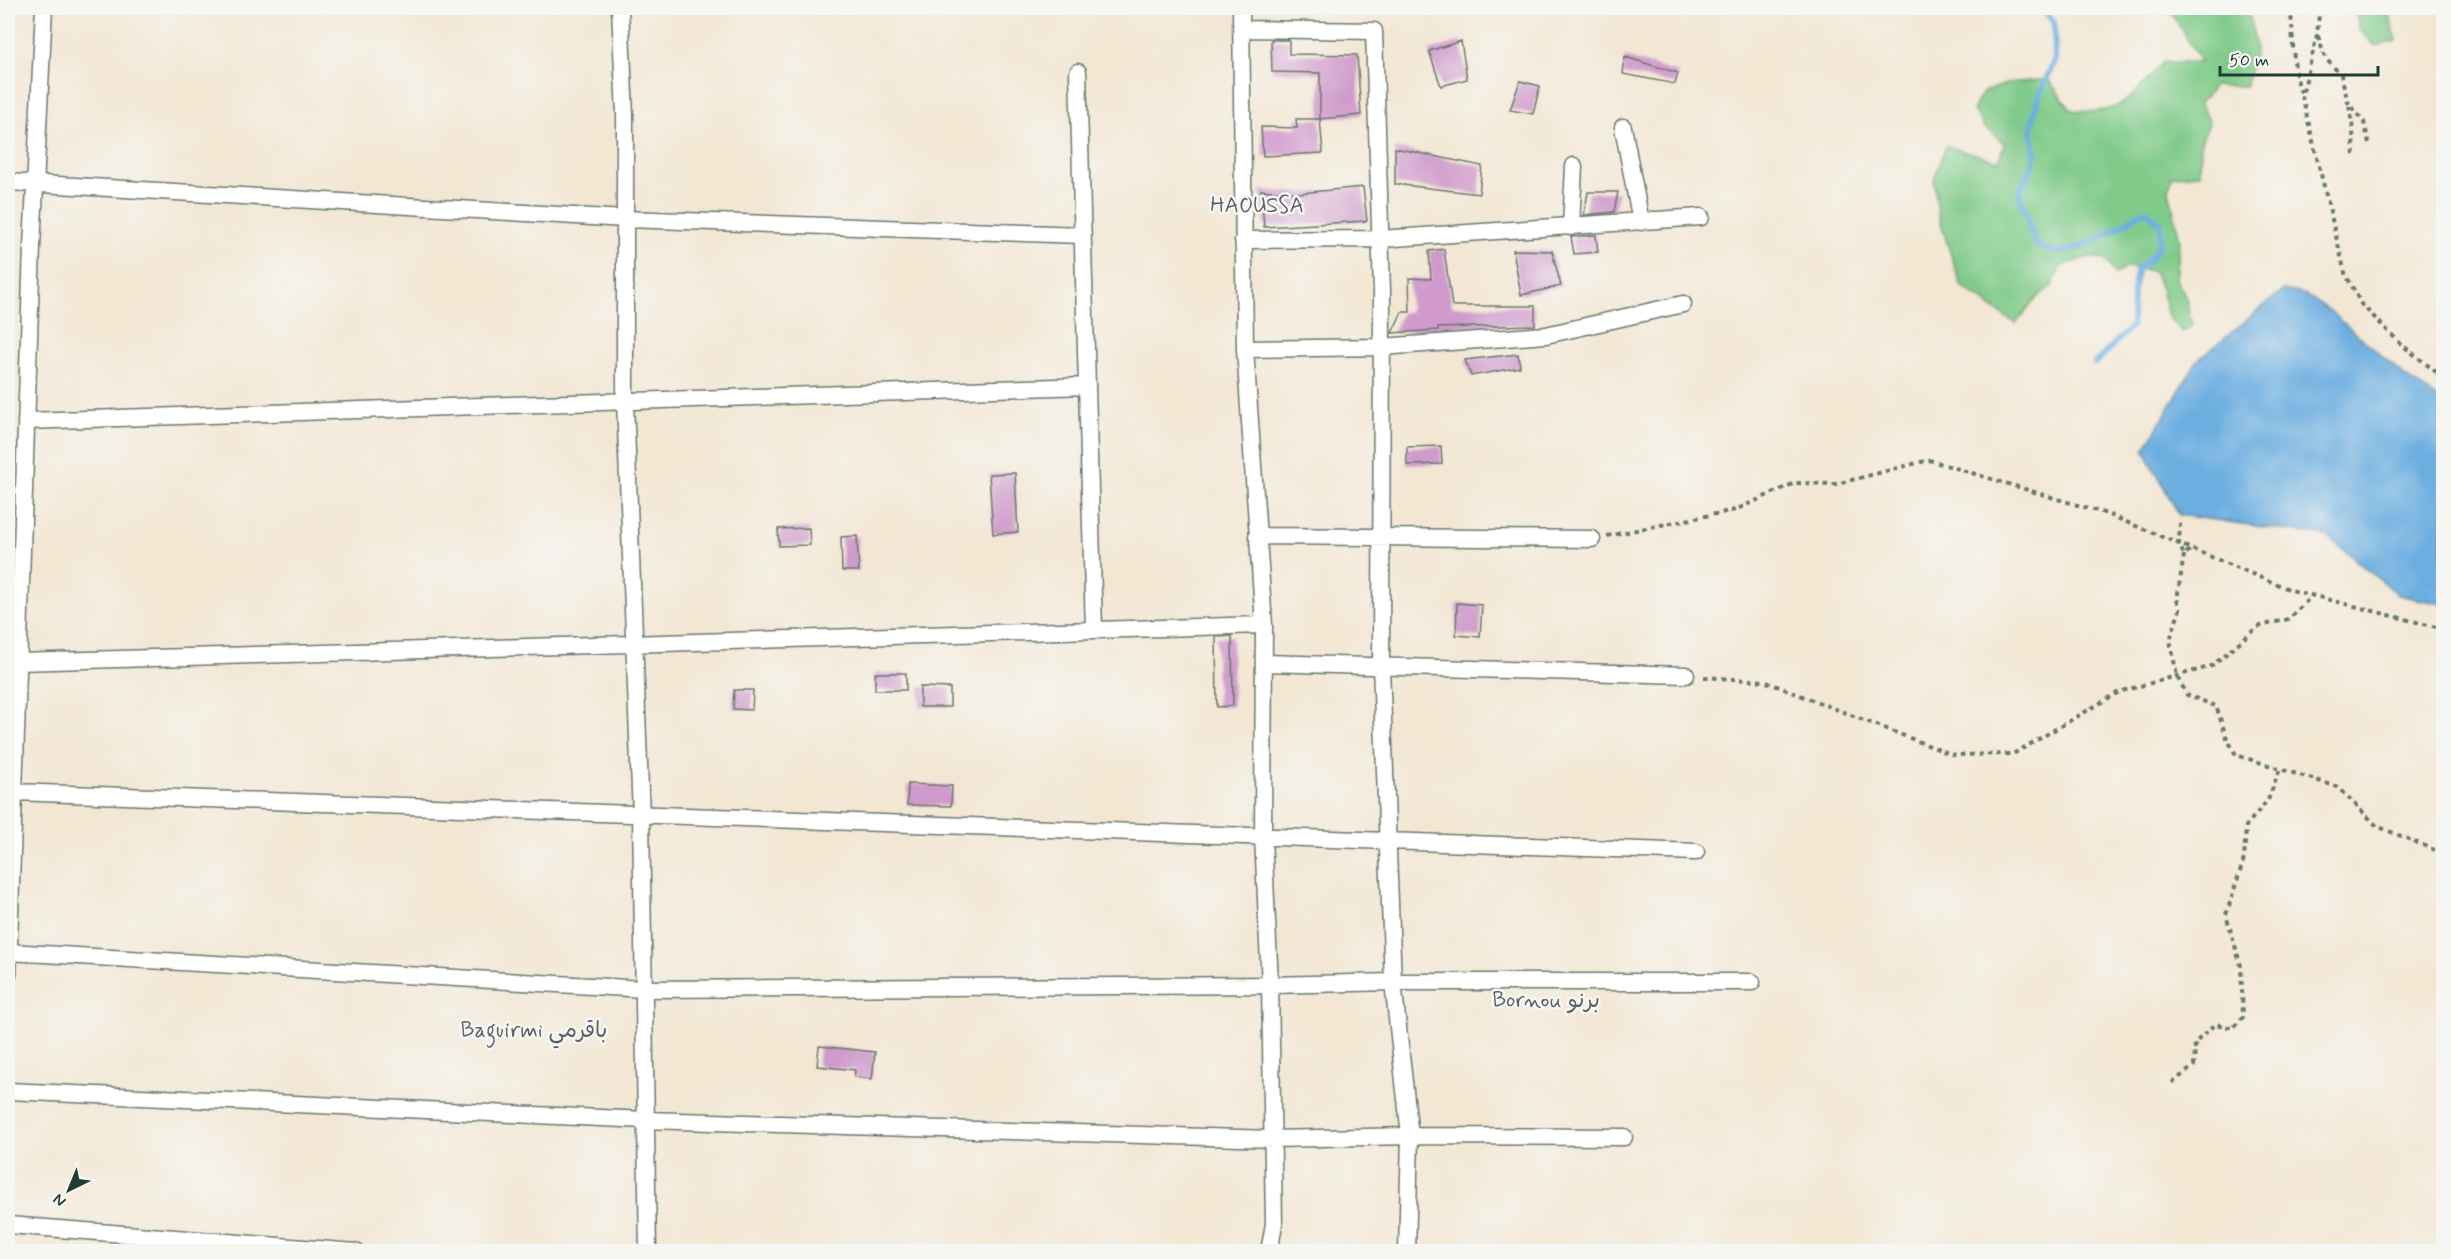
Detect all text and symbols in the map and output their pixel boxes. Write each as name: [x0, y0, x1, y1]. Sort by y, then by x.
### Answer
scale bar: [2220, 39, 2378, 77]
text: 50 m: [2229, 49, 2269, 73]
district label: HAOUSSA: [1210, 192, 1304, 220]
district label: Bornou برنو: [1492, 987, 1600, 1015]
district label: Baguirmi باقرمي: [461, 1017, 608, 1049]
north arrow: [39, 1160, 99, 1220]
text: N: [49, 1189, 71, 1211]

